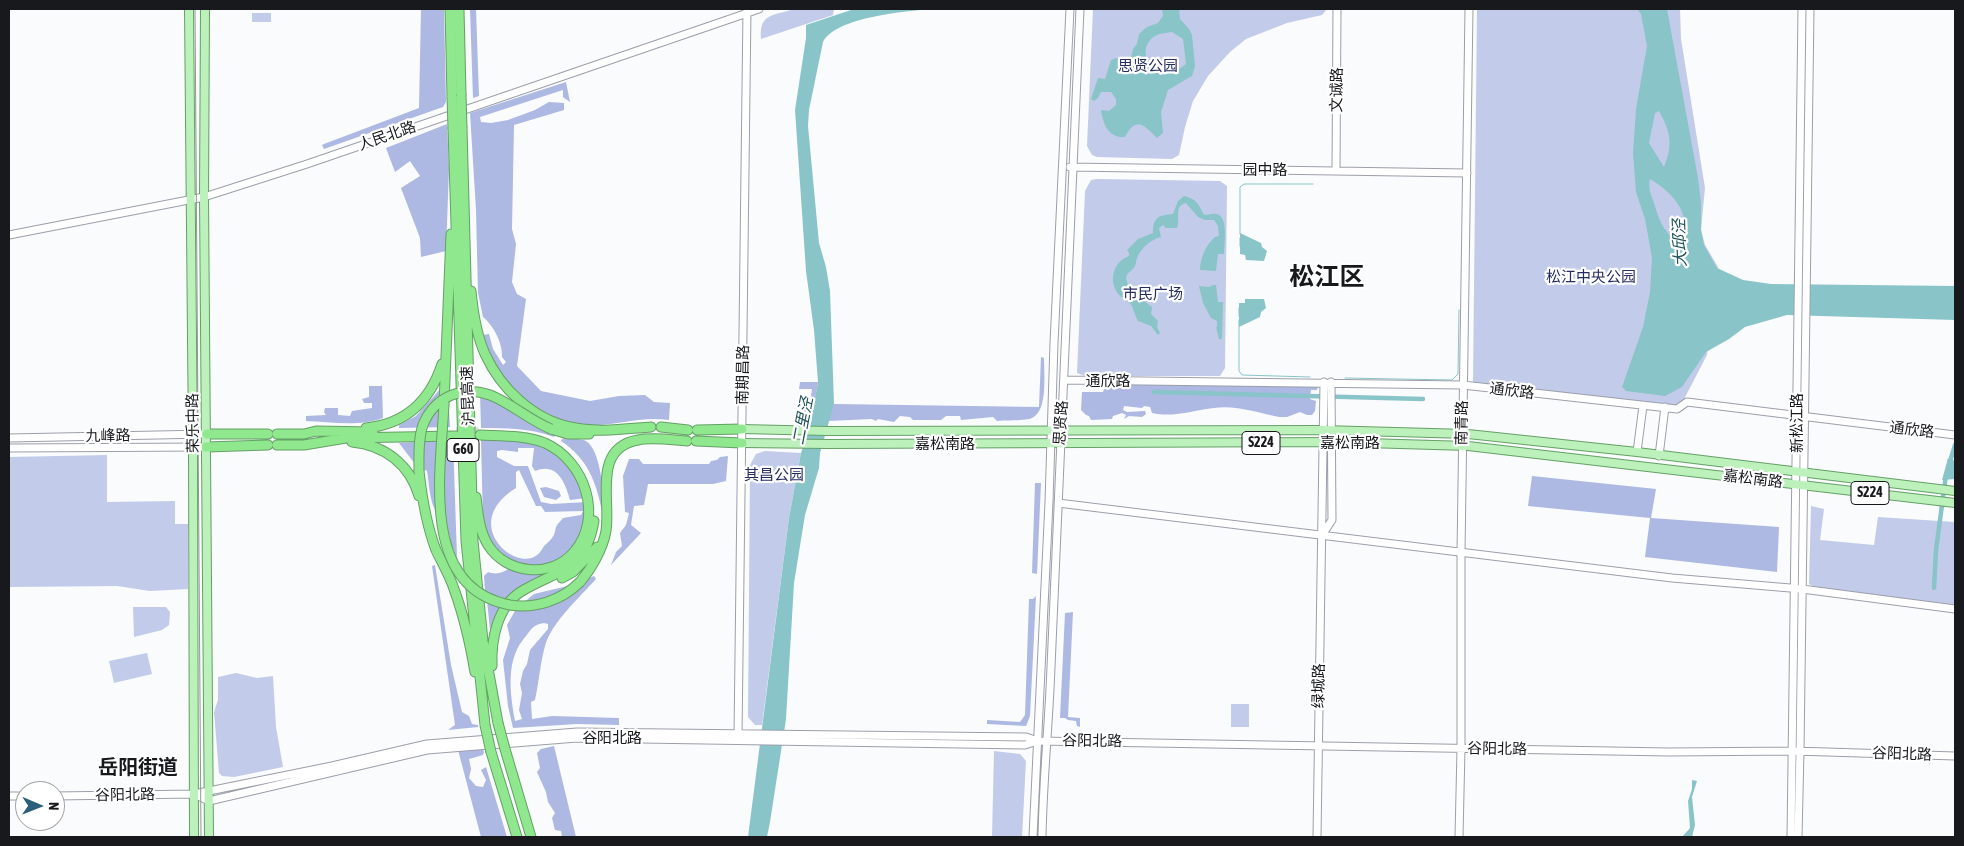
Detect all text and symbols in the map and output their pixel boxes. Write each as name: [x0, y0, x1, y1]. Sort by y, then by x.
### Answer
park label: 思贤公园: [1118, 57, 1178, 75]
street label: 文诚路: [1328, 67, 1346, 113]
street label: 人民北路: [356, 118, 418, 154]
street label: 园中路: [1243, 161, 1287, 179]
water label: 大邱泾: [1670, 219, 1690, 267]
district label: 松江区: [1290, 262, 1364, 292]
park label: 松江中央公园: [1546, 268, 1636, 286]
park label: 市民广场: [1123, 285, 1183, 303]
street label: 南期昌路: [733, 345, 753, 405]
street label: 沪昆高速: [458, 366, 478, 426]
street label: 通欣路: [1086, 372, 1130, 390]
street label: 通欣路: [1489, 379, 1535, 403]
street label: 荣乐中路: [183, 393, 203, 453]
street label: 新松江路: [1788, 393, 1806, 453]
water label: 二里泾: [789, 396, 817, 446]
street label: 思贤路: [1050, 400, 1072, 446]
street label: 南青路: [1453, 400, 1471, 446]
street label: 通欣路: [1889, 418, 1935, 442]
street label: 九峰路: [85, 427, 131, 445]
road number: S224: [1242, 432, 1280, 454]
street label: 嘉松南路: [1320, 434, 1380, 452]
street label: 嘉松南路: [915, 435, 975, 453]
road number: G60: [447, 438, 479, 462]
park label: 其昌公园: [744, 466, 804, 484]
street label: 嘉松南路: [1722, 466, 1784, 492]
road number: S224: [1851, 482, 1889, 504]
street label: 绿城路: [1310, 663, 1328, 709]
street label: 谷阳北路: [582, 729, 642, 747]
street label: 谷阳北路: [1062, 731, 1122, 751]
street label: 谷阳北路: [1467, 739, 1527, 759]
street label: 谷阳北路: [1872, 744, 1932, 764]
district label: 岳阳街道: [98, 756, 178, 780]
north arrow: [15, 781, 65, 831]
street label: 谷阳北路: [95, 785, 155, 805]
text: N: [46, 802, 62, 811]

